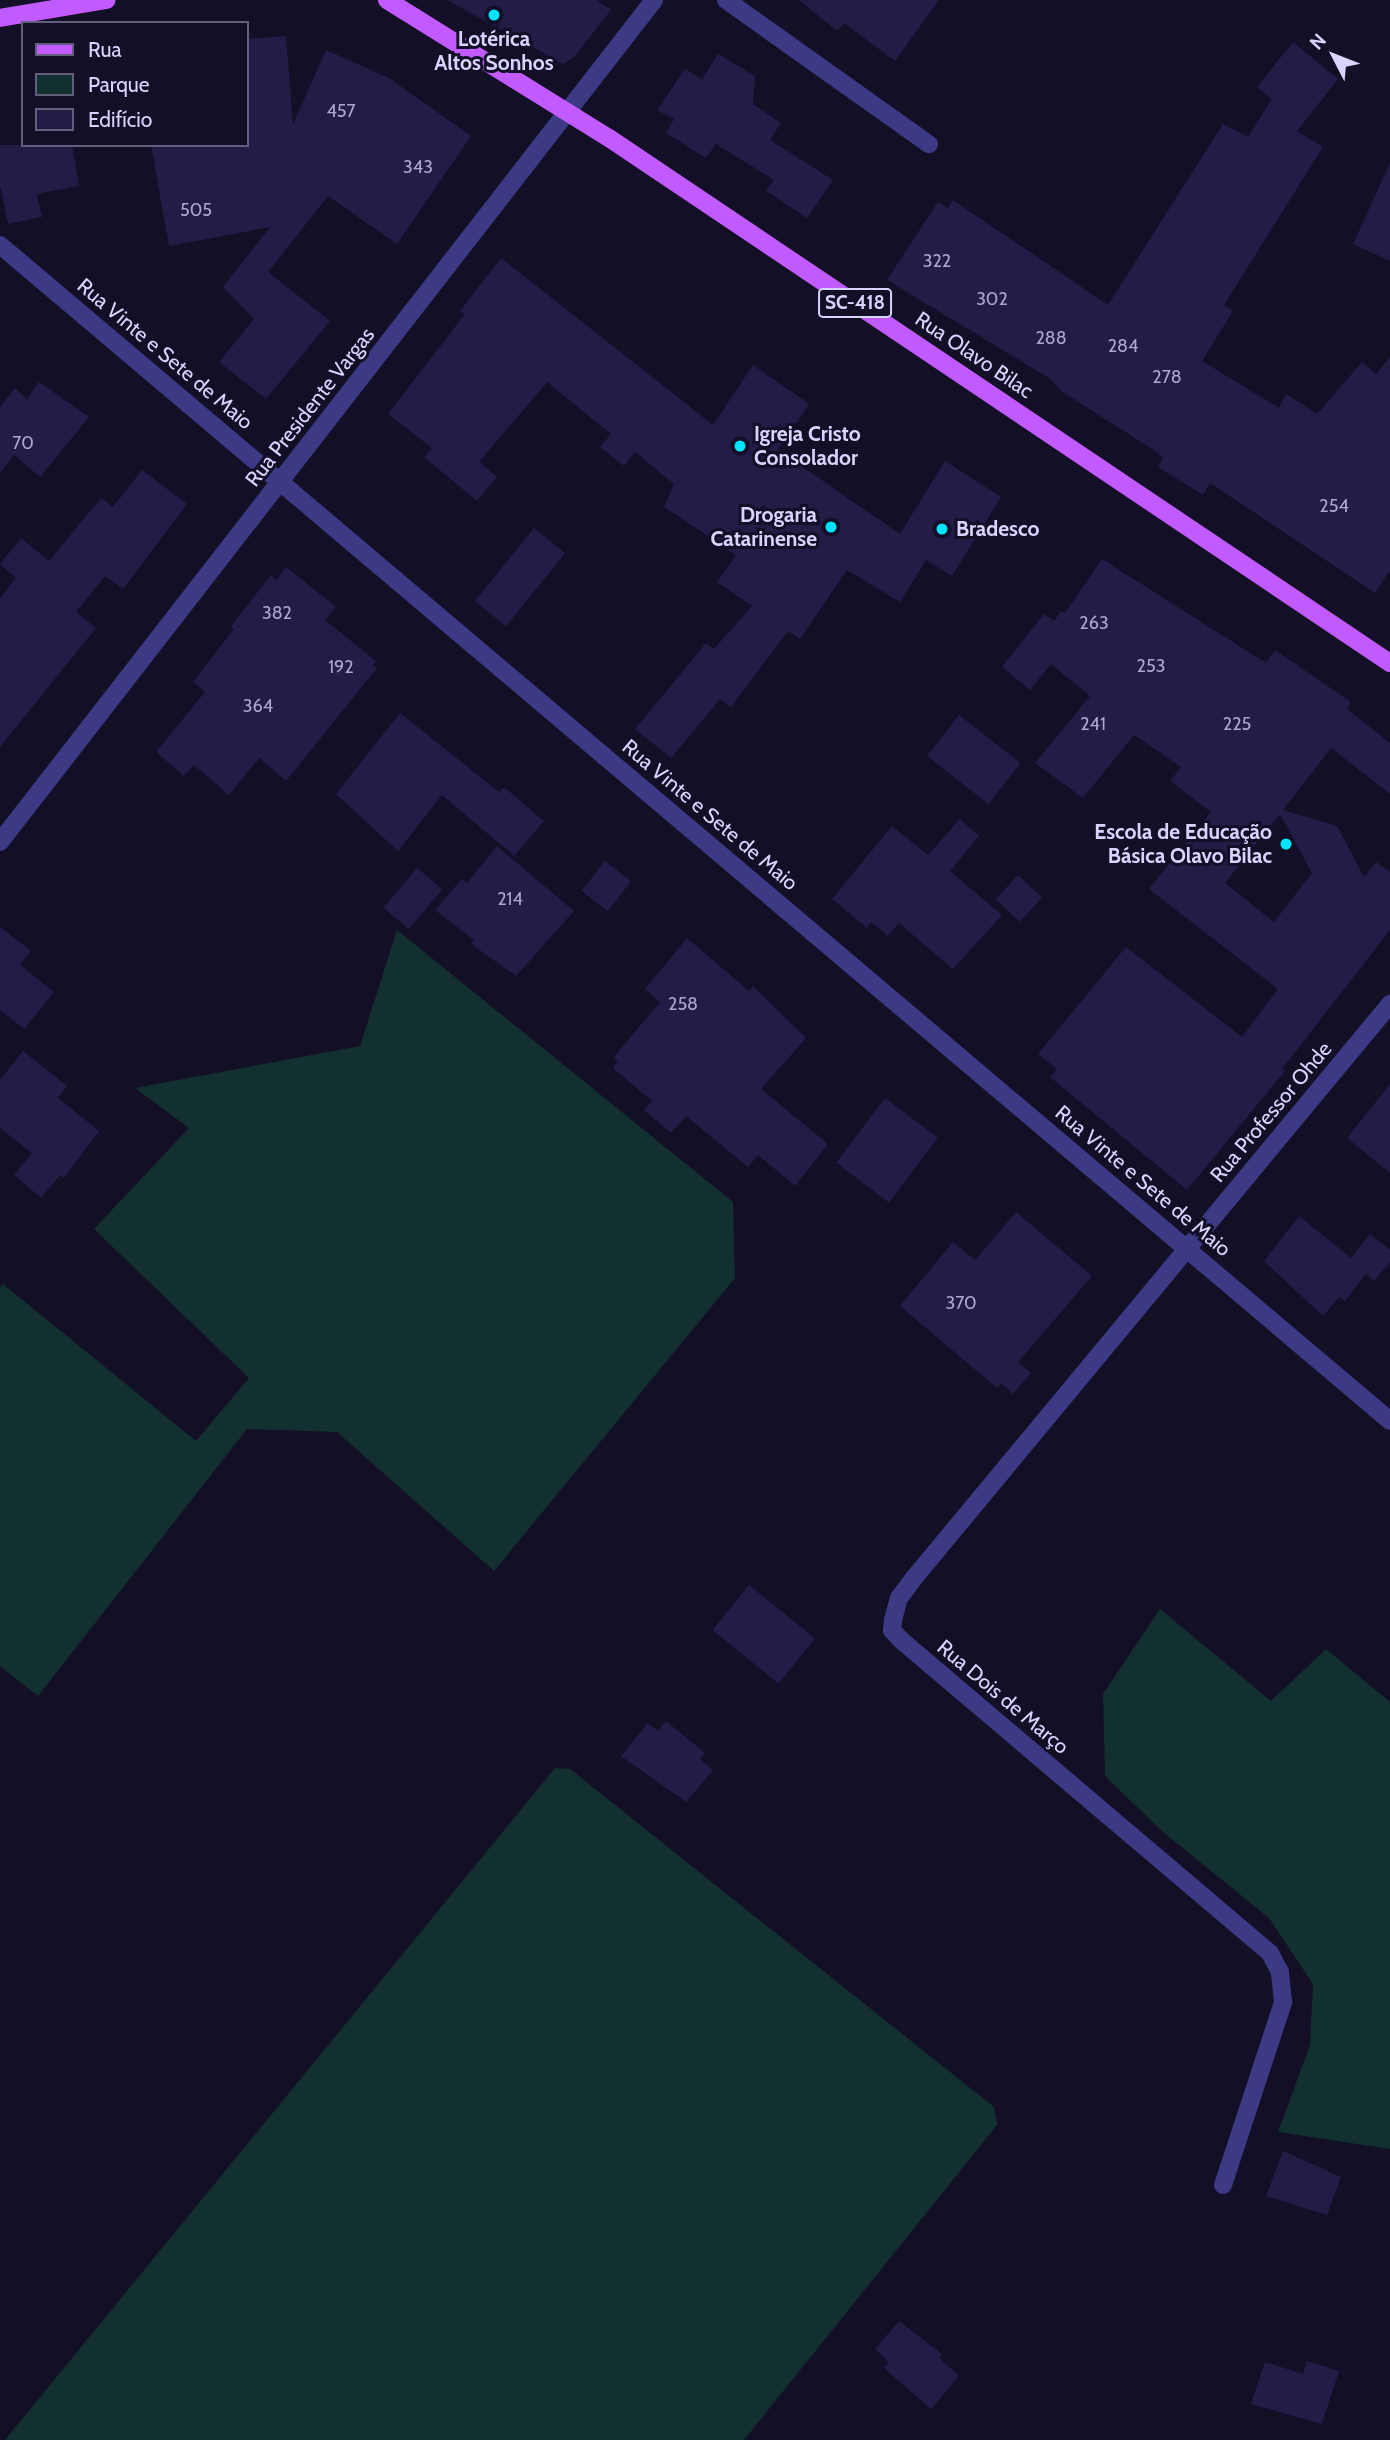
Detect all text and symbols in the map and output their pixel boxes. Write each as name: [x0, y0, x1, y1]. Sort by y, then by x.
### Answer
marker: Lotérica Altos Sonhos: [486, 7, 502, 23]
legend: [21, 21, 248, 147]
north arrow: [1299, 21, 1369, 91]
place label: Lotérica Altos Sonhos: [434, 26, 554, 76]
text: N: [1305, 29, 1331, 54]
text: Rua: [88, 37, 122, 62]
text: Parque: [88, 72, 150, 97]
house number: 457: [326, 100, 356, 122]
text: Edifício: [88, 107, 152, 132]
house number: 343: [403, 156, 433, 178]
house number: 505: [180, 199, 212, 221]
house number: 322: [923, 250, 951, 272]
street label: Rua Vinte e Sete de Maio: [72, 273, 258, 435]
road number: SC-418: [816, 288, 894, 318]
house number: 302: [976, 288, 1008, 310]
street label: Rua Olavo Bilac: [910, 306, 1038, 404]
street label: Rua Presidente Vargas: [240, 323, 380, 491]
house number: 288: [1035, 327, 1067, 349]
house number: 284: [1108, 335, 1138, 357]
house number: 278: [1152, 366, 1182, 388]
place label: Igreja Cristo Consolador: [754, 421, 861, 471]
house number: 70: [12, 432, 34, 454]
marker: Igreja Cristo Consolador: [732, 438, 748, 454]
house number: 254: [1319, 495, 1349, 517]
place label: Drogaria Catarinense: [711, 502, 817, 552]
place label: Bradesco: [956, 516, 1039, 542]
marker: Drogaria Catarinense: [823, 519, 839, 535]
marker: Bradesco: [934, 521, 950, 537]
house number: 382: [262, 602, 292, 624]
house number: 263: [1079, 612, 1109, 634]
house number: 253: [1137, 655, 1165, 677]
house number: 192: [328, 656, 354, 678]
house number: 364: [243, 695, 273, 717]
house number: 241: [1080, 713, 1106, 735]
house number: 225: [1223, 713, 1251, 735]
street label: Rua Vinte e Sete de Maio: [617, 734, 803, 896]
place label: Escola de Educação Básica Olavo Bilac: [1094, 819, 1272, 869]
marker: Escola de Educação Básica Olavo Bilac: [1278, 836, 1294, 852]
house number: 214: [497, 888, 523, 910]
house number: 258: [668, 993, 698, 1015]
street label: Rua Professor Ohde: [1205, 1037, 1337, 1187]
street label: Rua Vinte e Sete de Maio: [1050, 1100, 1236, 1262]
house number: 370: [945, 1292, 977, 1314]
street label: Rua Dois de Março: [932, 1635, 1074, 1759]

